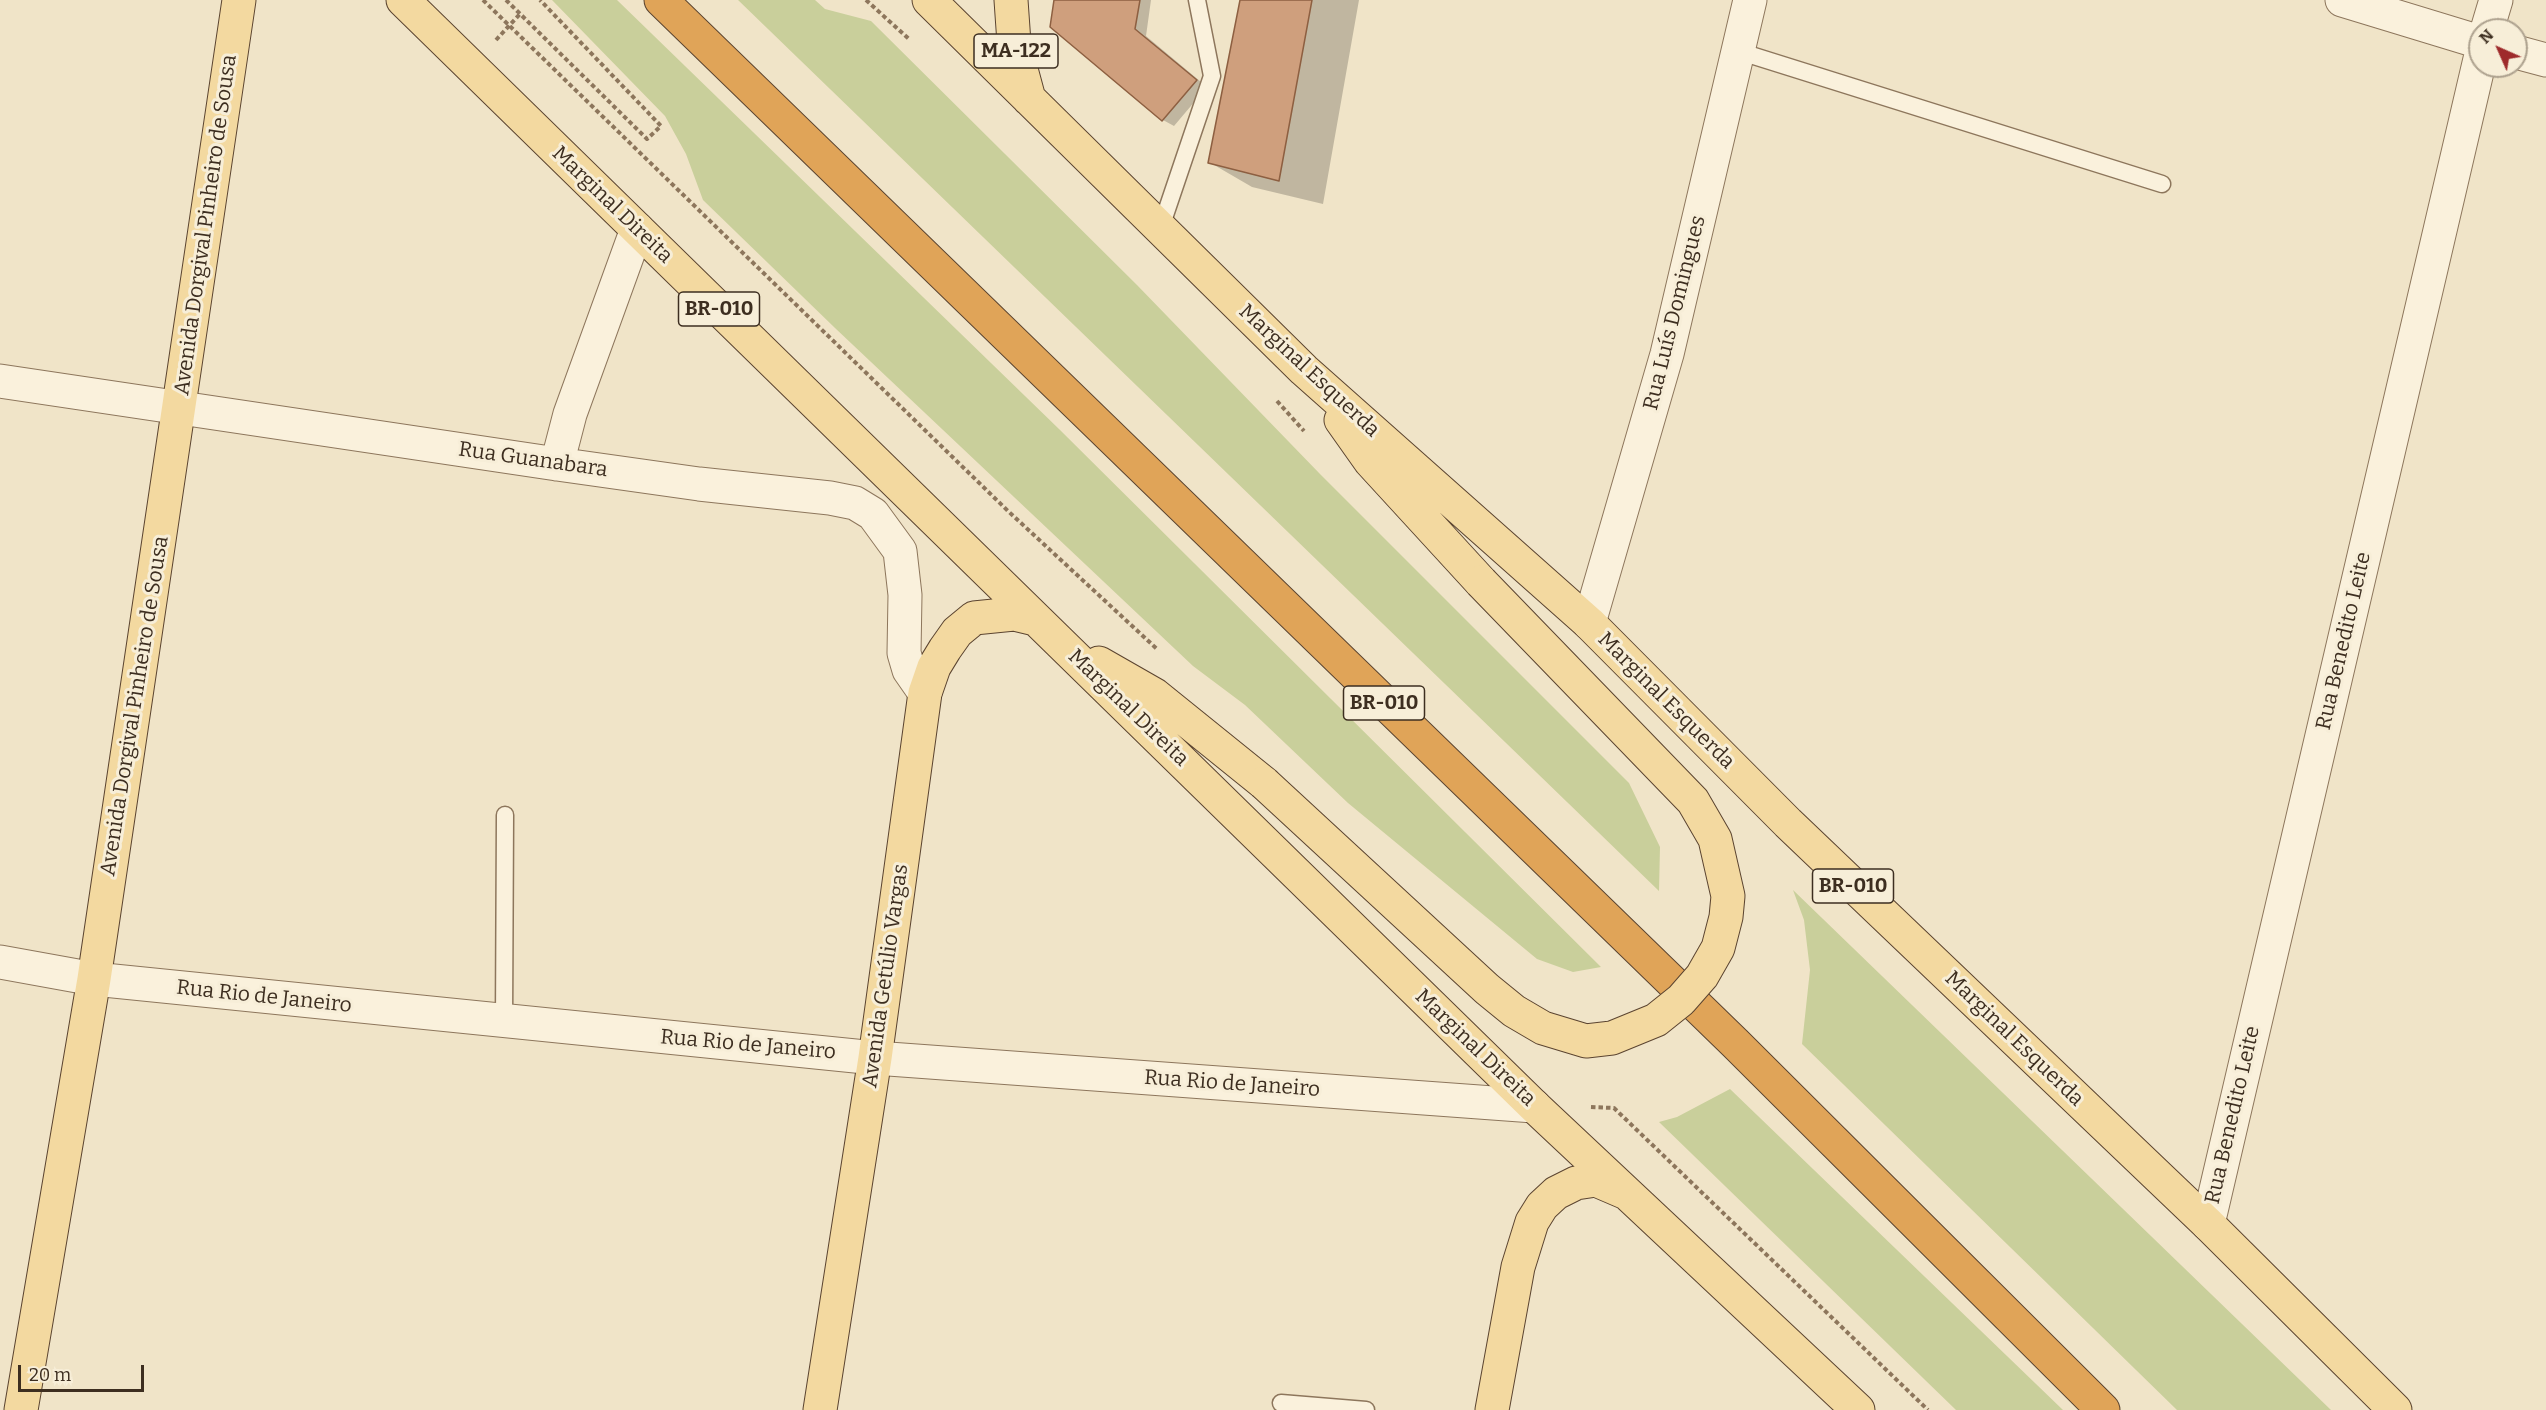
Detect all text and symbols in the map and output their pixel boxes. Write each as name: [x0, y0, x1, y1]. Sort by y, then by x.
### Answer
north arrow: [2468, 18, 2528, 78]
text: N: [2475, 25, 2497, 47]
road number: MA-122: [974, 34, 1058, 68]
street label: Avenida Dorgival Pinheiro de Sousa: [170, 53, 242, 397]
street label: Marginal Direita: [546, 141, 678, 269]
street label: Rua Luís Domingues: [1639, 213, 1711, 413]
road number: BR-010: [678, 292, 760, 326]
street label: Marginal Esquerda: [1233, 299, 1385, 443]
street label: Rua Guanabara: [457, 437, 609, 483]
street label: Avenida Dorgival Pinheiro de Sousa: [96, 534, 174, 878]
street label: Rua Benedito Leite: [2311, 550, 2377, 732]
street label: Marginal Esquerda: [1592, 627, 1740, 775]
street label: Marginal Direita: [1062, 644, 1194, 772]
road number: BR-010: [1344, 686, 1424, 720]
street label: Avenida Getúlio Vargas: [858, 862, 914, 1090]
road number: BR-010: [1812, 869, 1894, 903]
street label: Marginal Esquerda: [1939, 966, 2089, 1112]
street label: Rua Rio de Janeiro: [175, 975, 353, 1019]
street label: Marginal Direita: [1409, 984, 1541, 1112]
street label: Rua Benedito Leite: [2200, 1024, 2266, 1206]
street label: Rua Rio de Janeiro: [659, 1025, 837, 1065]
street label: Rua Rio de Janeiro: [1143, 1065, 1321, 1103]
scale bar: [21, 1353, 147, 1391]
text: 20 m: [29, 1364, 71, 1386]

